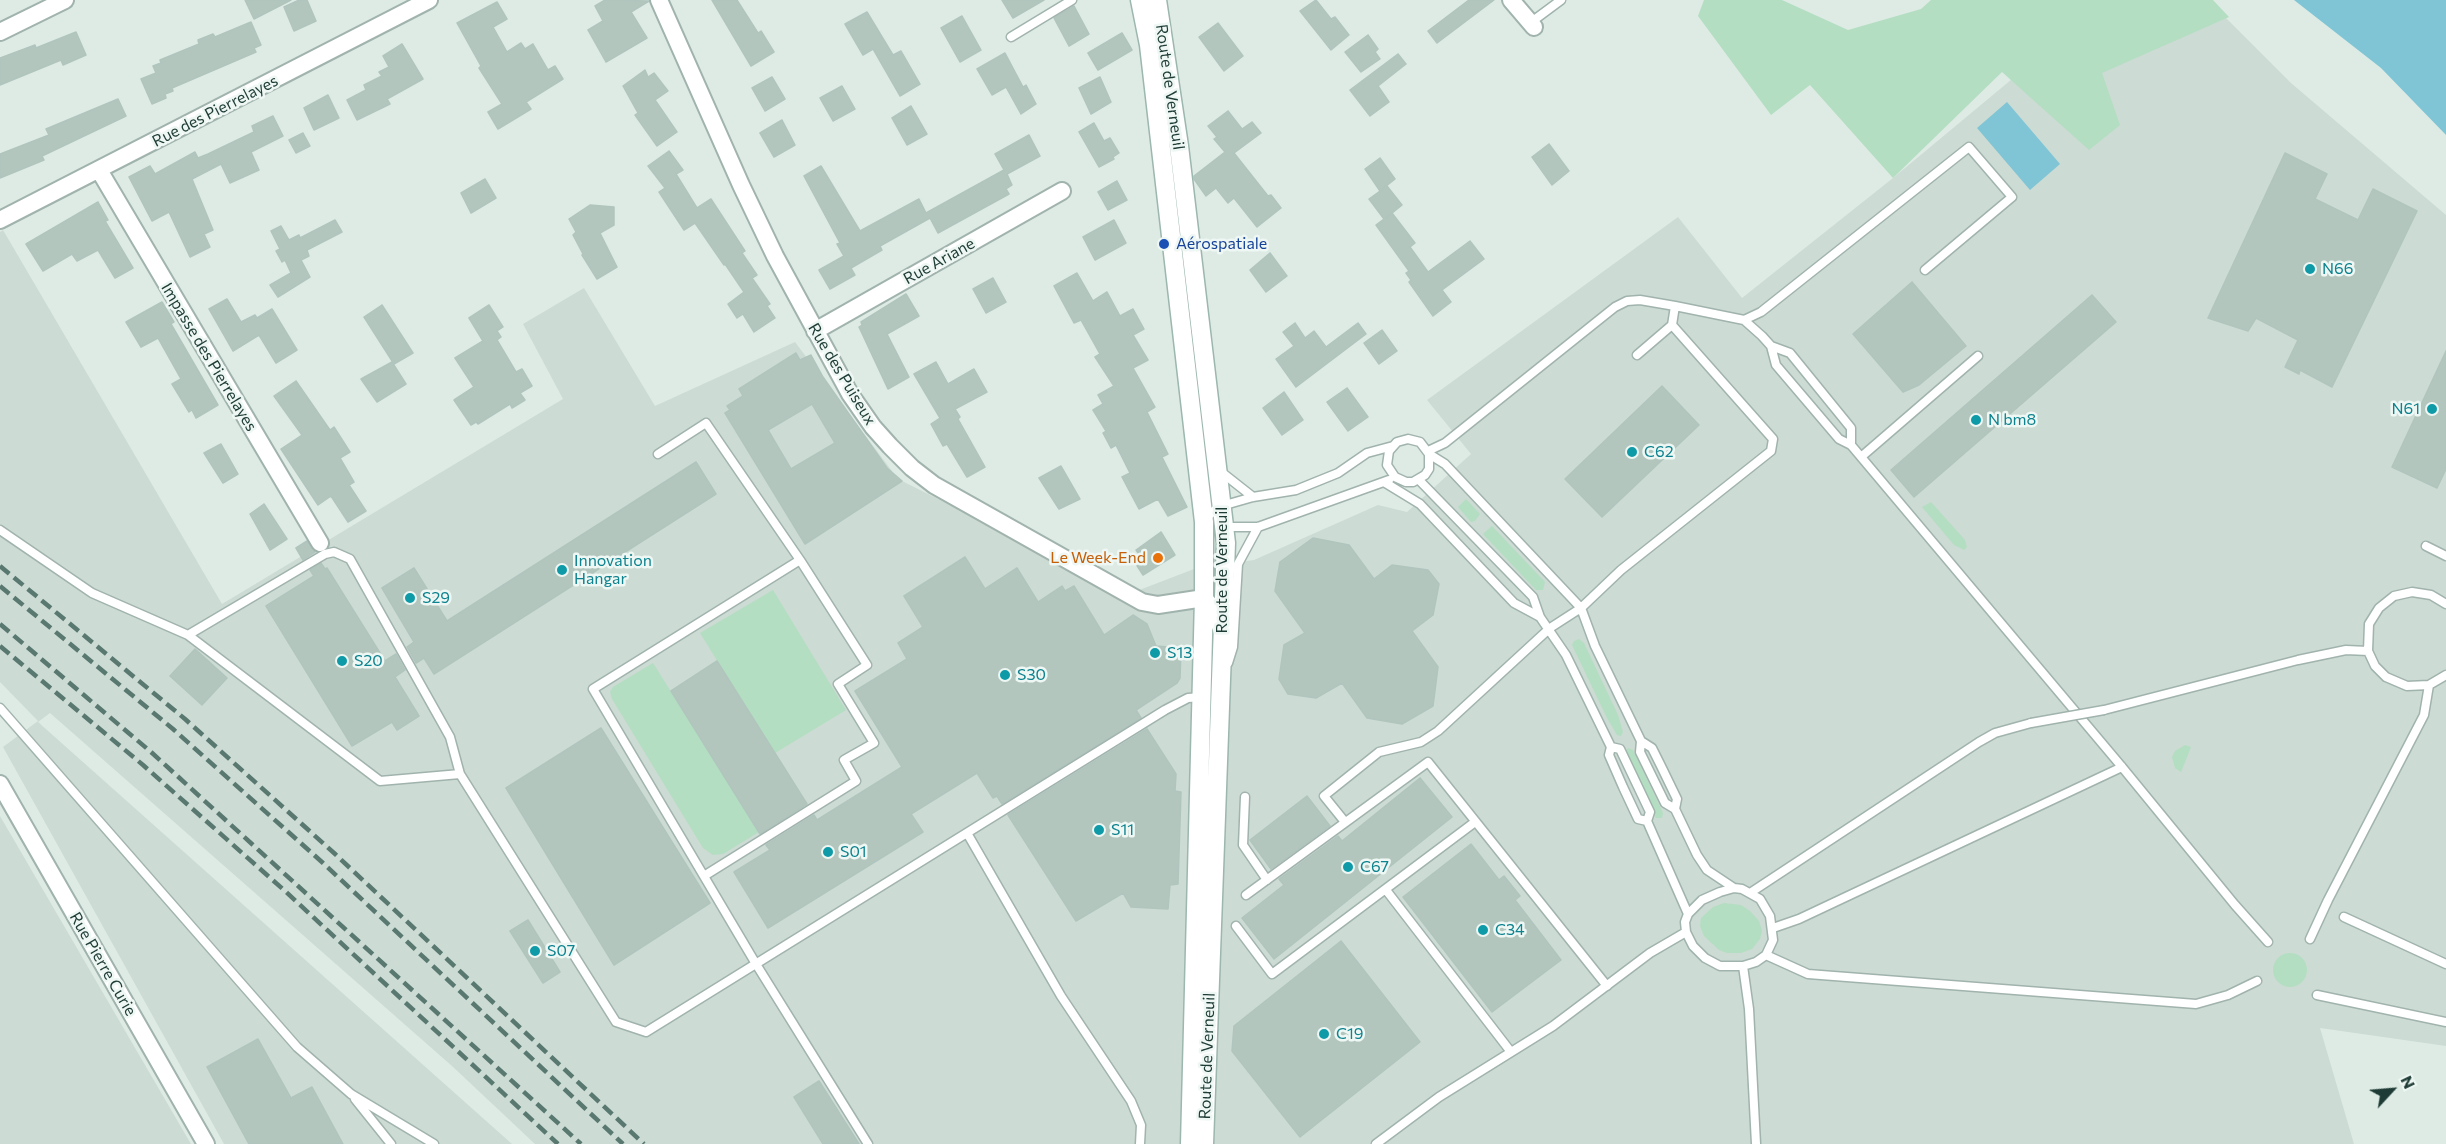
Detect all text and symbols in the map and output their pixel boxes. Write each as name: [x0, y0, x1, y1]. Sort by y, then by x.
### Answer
street label: Route de Verneuil: [1152, 23, 1188, 151]
street label: Rue des Pierrelayes: [149, 71, 281, 151]
street label: Rue Ariane: [900, 234, 978, 288]
place label: Aérospatiale: [1176, 234, 1267, 254]
marker: Aérospatiale: [1157, 237, 1171, 251]
place label: N66: [2322, 259, 2353, 279]
marker: N66: [2303, 262, 2317, 276]
street label: Impasse des Pierrelayes: [157, 279, 261, 435]
street label: Rue des Puiseux: [804, 320, 880, 428]
place label: N61: [2391, 399, 2420, 419]
marker: N61: [2425, 402, 2439, 416]
place label: N bm8: [1988, 410, 2036, 430]
marker: N bm8: [1969, 413, 1983, 427]
place label: C62: [1644, 442, 1674, 462]
marker: C62: [1625, 445, 1639, 459]
street label: Route de Verneuil: [1212, 507, 1232, 633]
place label: Le Week-End: [1050, 548, 1146, 568]
place label: Innovation Hangar: [574, 551, 652, 589]
marker: Le Week-End: [1151, 551, 1165, 565]
marker: Innovation Hangar: [555, 563, 569, 577]
place label: S29: [422, 588, 450, 608]
marker: S29: [403, 591, 417, 605]
place label: S13: [1167, 643, 1192, 663]
marker: S13: [1148, 646, 1162, 660]
place label: S20: [354, 651, 383, 671]
marker: S20: [335, 654, 349, 668]
place label: S30: [1017, 665, 1046, 685]
marker: S30: [998, 668, 1012, 682]
place label: S11: [1111, 820, 1134, 840]
marker: S11: [1092, 823, 1106, 837]
place label: S01: [840, 842, 867, 862]
marker: S01: [821, 845, 835, 859]
place label: C67: [1360, 857, 1389, 877]
marker: C67: [1341, 860, 1355, 874]
street label: Rue Pierre Curie: [66, 909, 140, 1019]
place label: C34: [1495, 920, 1525, 940]
marker: C34: [1476, 923, 1490, 937]
place label: S07: [547, 941, 575, 961]
marker: S07: [528, 944, 542, 958]
street label: Route de Verneuil: [1195, 992, 1219, 1120]
place label: C19: [1336, 1024, 1364, 1044]
marker: C19: [1317, 1027, 1331, 1041]
north arrow: [2362, 1060, 2422, 1120]
text: N: [2397, 1072, 2420, 1091]

